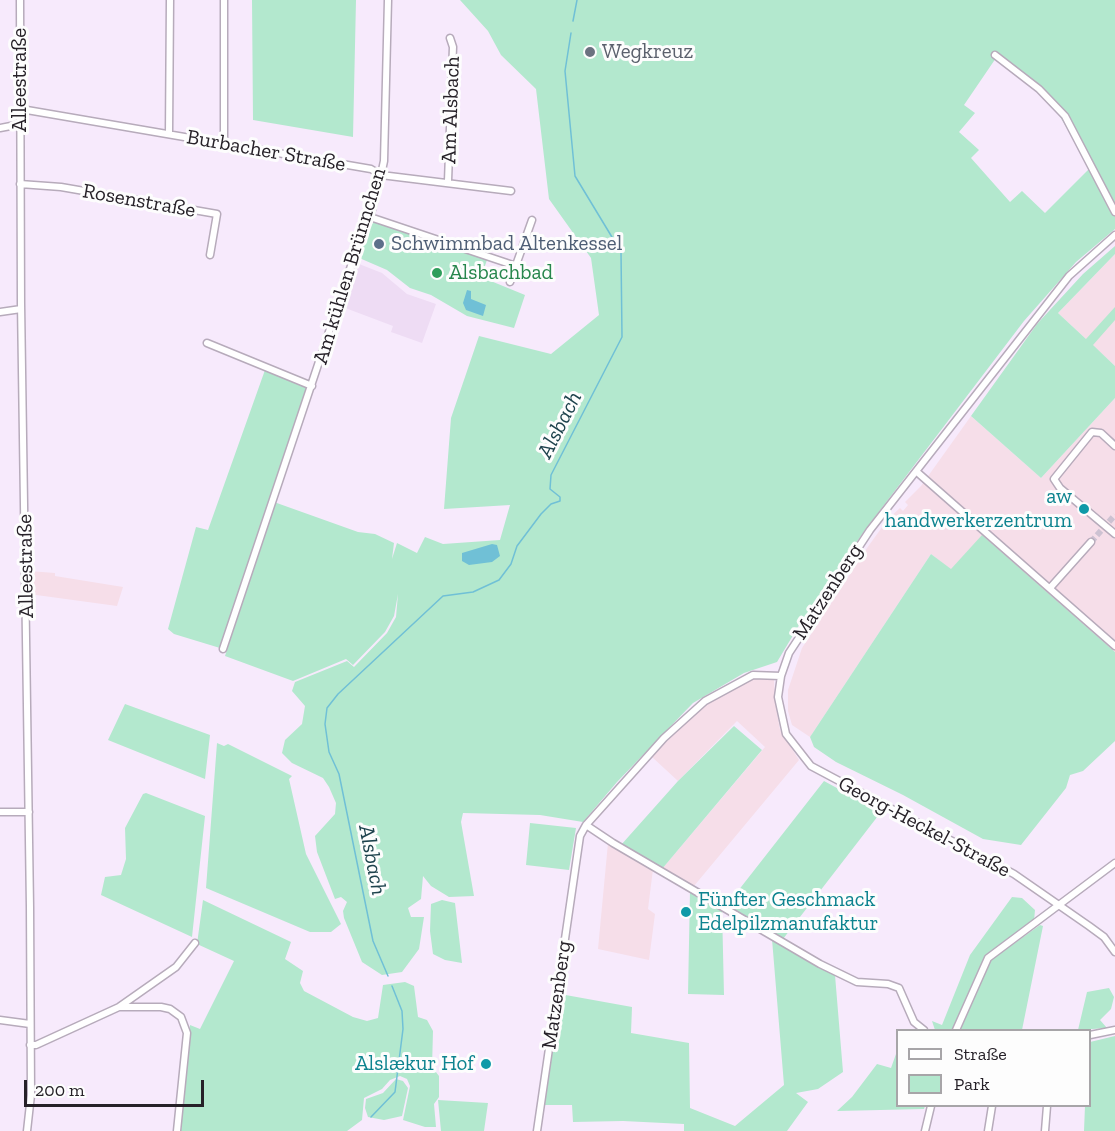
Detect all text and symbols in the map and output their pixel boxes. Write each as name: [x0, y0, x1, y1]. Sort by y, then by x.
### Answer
street label: Alleestraße: [7, 28, 33, 132]
place label: Wegkreuz: [602, 39, 693, 65]
marker: Wegkreuz: [583, 45, 597, 59]
street label: Am Alsbach: [437, 56, 465, 164]
street label: Burbacher Straße: [185, 125, 347, 177]
street label: Am kühlen Brünnchen: [308, 165, 392, 367]
street label: Rosenstraße: [81, 179, 197, 223]
place label: Schwimmbad Altenkessel: [391, 231, 622, 257]
marker: Schwimmbad Altenkessel: [372, 237, 386, 251]
place label: Alsbachbad: [449, 260, 553, 286]
marker: Alsbachbad: [430, 266, 444, 280]
water label: Alsbach: [532, 387, 588, 463]
place label: aw handwerkerzentrum: [885, 484, 1072, 534]
marker: aw handwerkerzentrum: [1077, 502, 1091, 516]
street label: Alleestraße: [12, 514, 40, 618]
street label: Matzenberg: [788, 539, 868, 645]
street label: Georg-Heckel-Straße: [834, 771, 1014, 883]
water label: Alsbach: [352, 822, 392, 898]
place label: Fünfter Geschmack Edelpilzmanufaktur: [698, 887, 878, 937]
marker: Fünfter Geschmack Edelpilzmanufaktur: [679, 905, 693, 919]
street label: Matzenberg: [537, 939, 577, 1051]
legend: [896, 1029, 1091, 1107]
text: Straße: [954, 1043, 1007, 1065]
place label: Alslækur Hof: [355, 1051, 474, 1077]
marker: Alslækur Hof: [479, 1057, 493, 1071]
scale bar: [27, 1068, 207, 1106]
text: Park: [954, 1073, 990, 1095]
text: 200 m: [35, 1079, 85, 1101]

